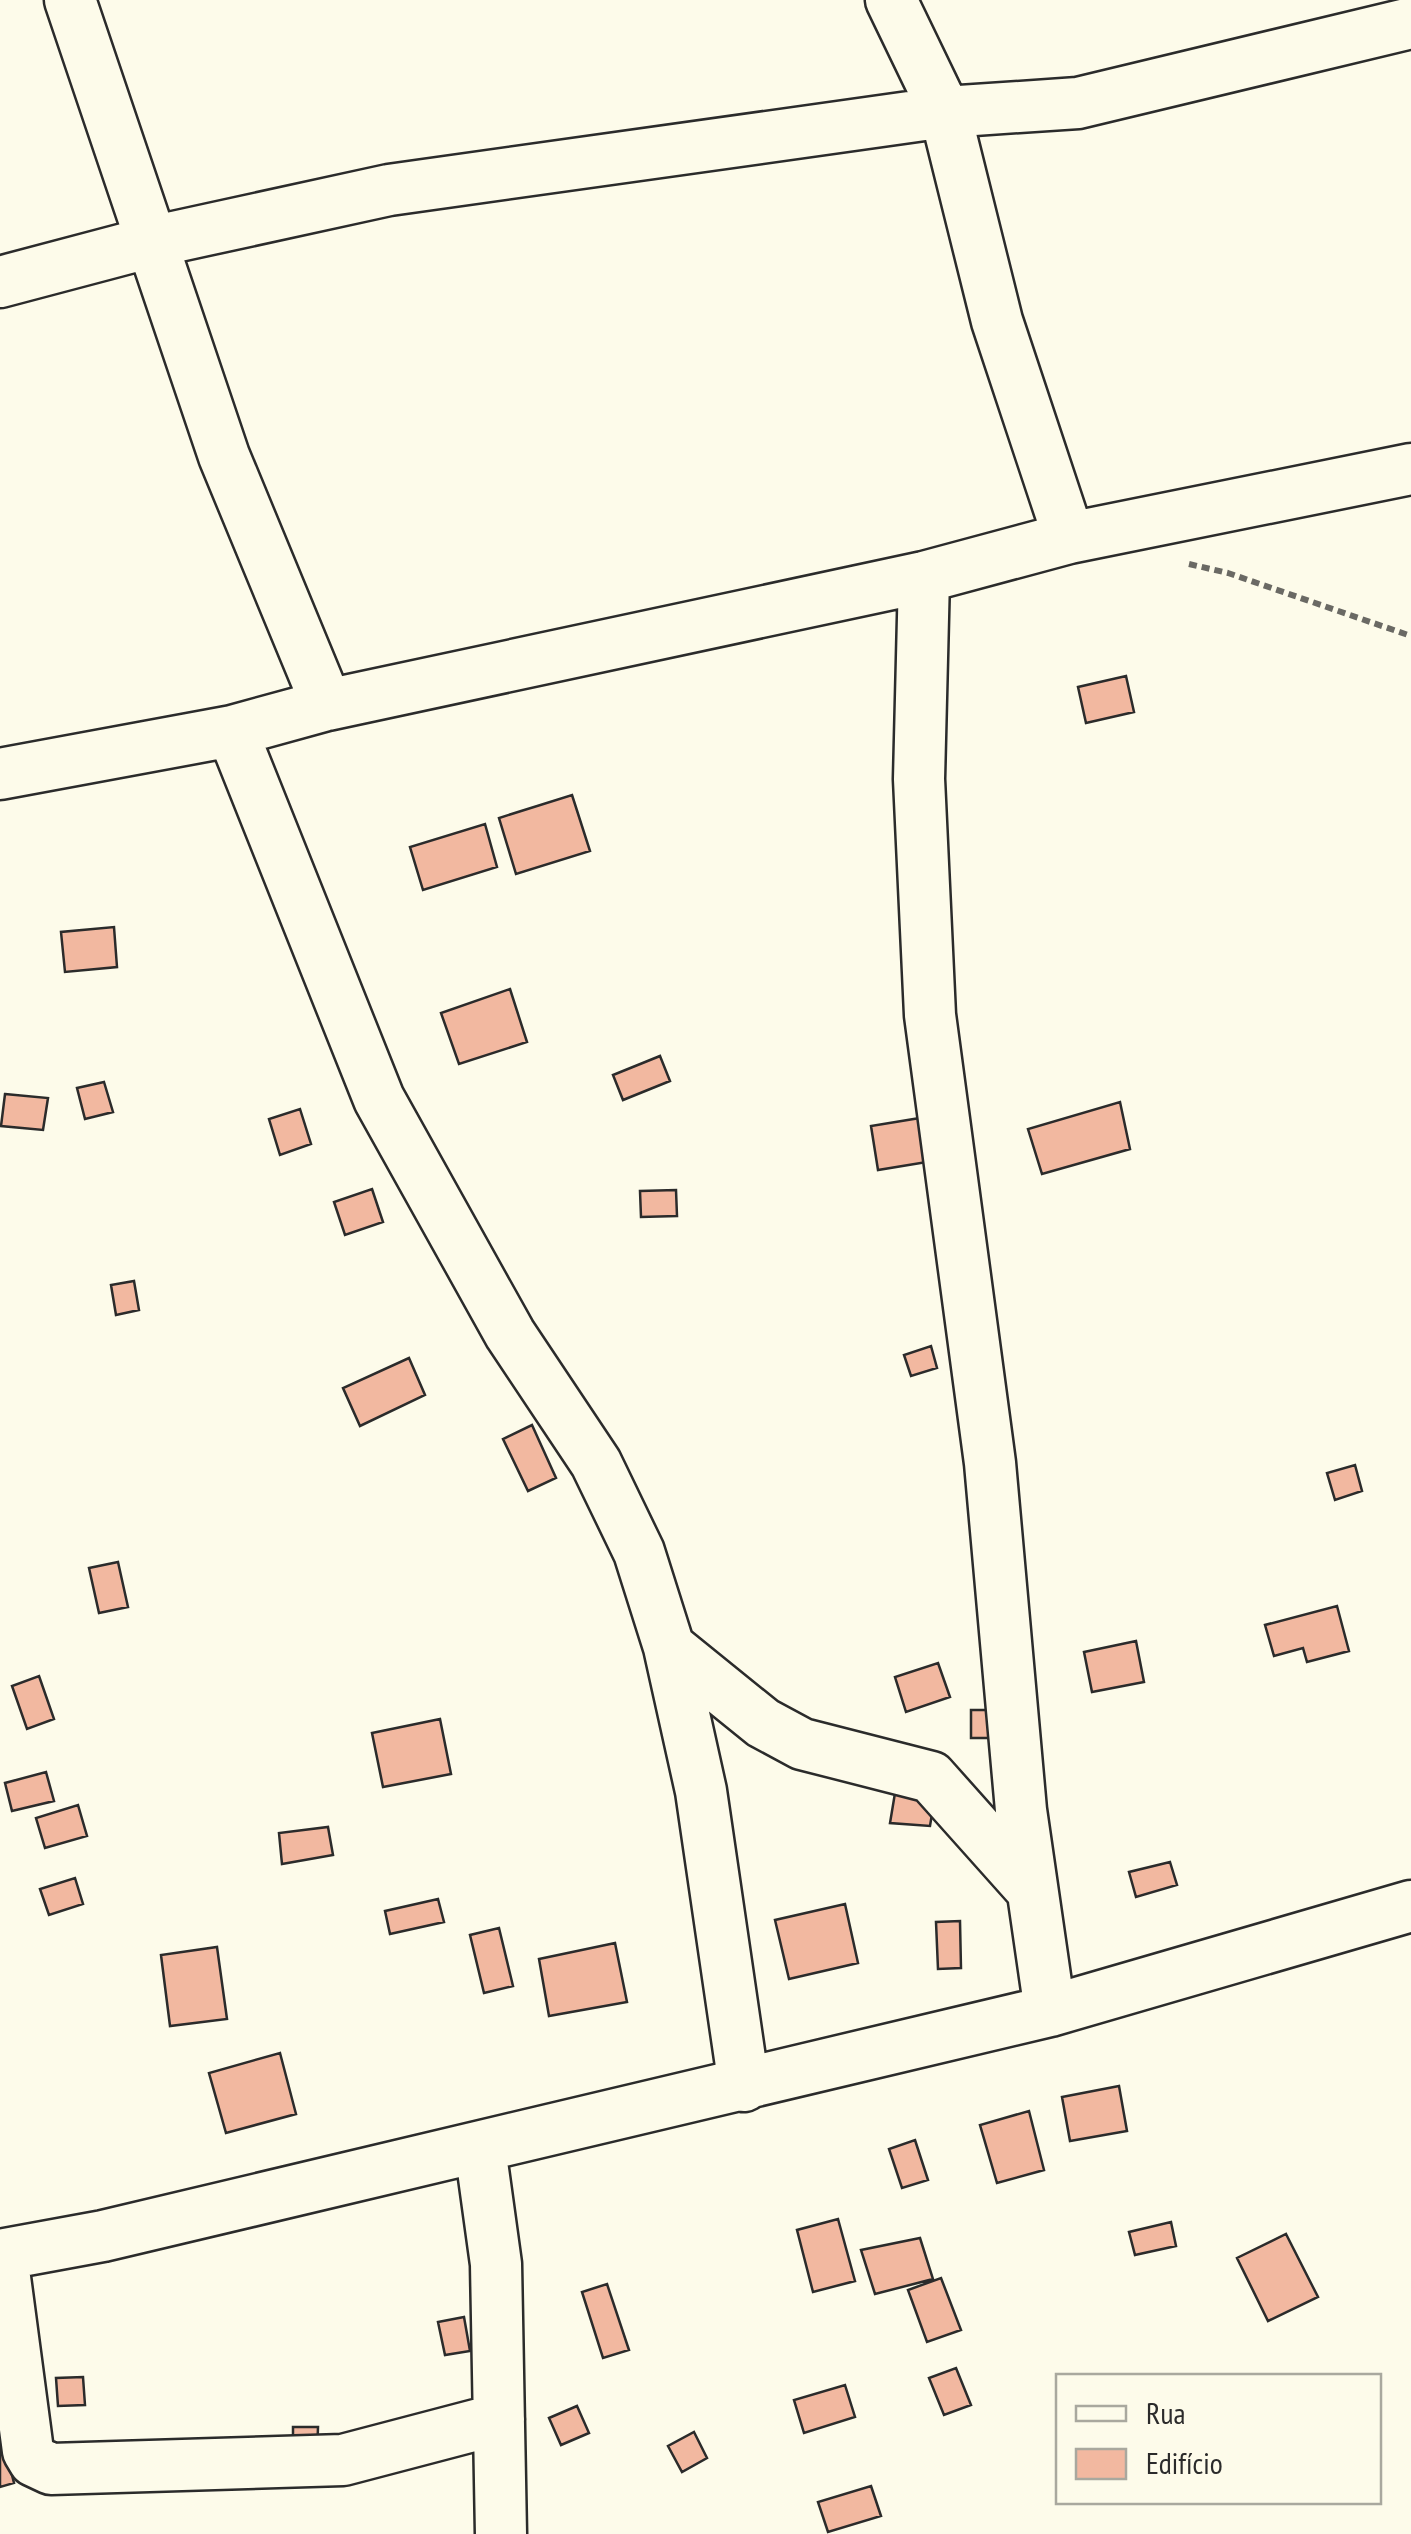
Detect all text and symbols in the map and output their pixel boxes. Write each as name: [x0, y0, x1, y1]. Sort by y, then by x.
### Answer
legend: [1056, 2374, 1381, 2504]
text: Rua: [1146, 2393, 1185, 2432]
text: Edifício: [1146, 2443, 1223, 2482]

